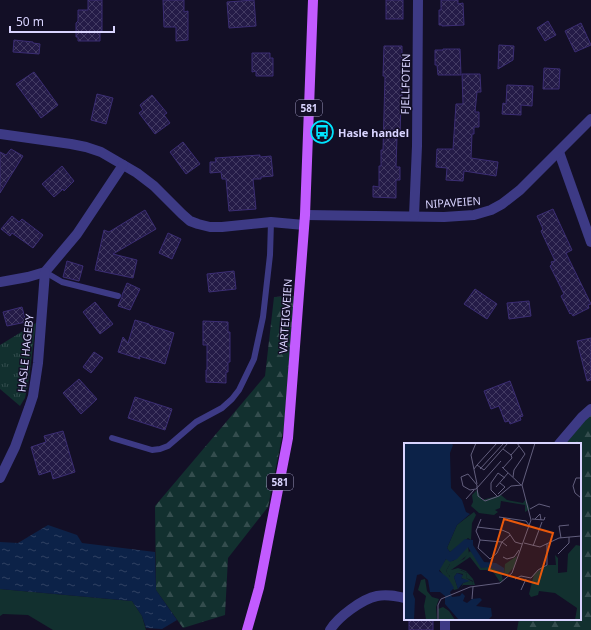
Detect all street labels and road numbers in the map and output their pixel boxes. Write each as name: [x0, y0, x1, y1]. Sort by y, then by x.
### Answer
street label: FJELLFOTEN: [397, 53, 413, 115]
road number: 581: [296, 100, 322, 116]
street label: NIPAVEIEN: [425, 193, 481, 211]
street label: VARTEIGVEIEN: [275, 278, 295, 354]
street label: HASLE HAGEBY: [13, 312, 37, 393]
road number: 581: [267, 474, 293, 490]

